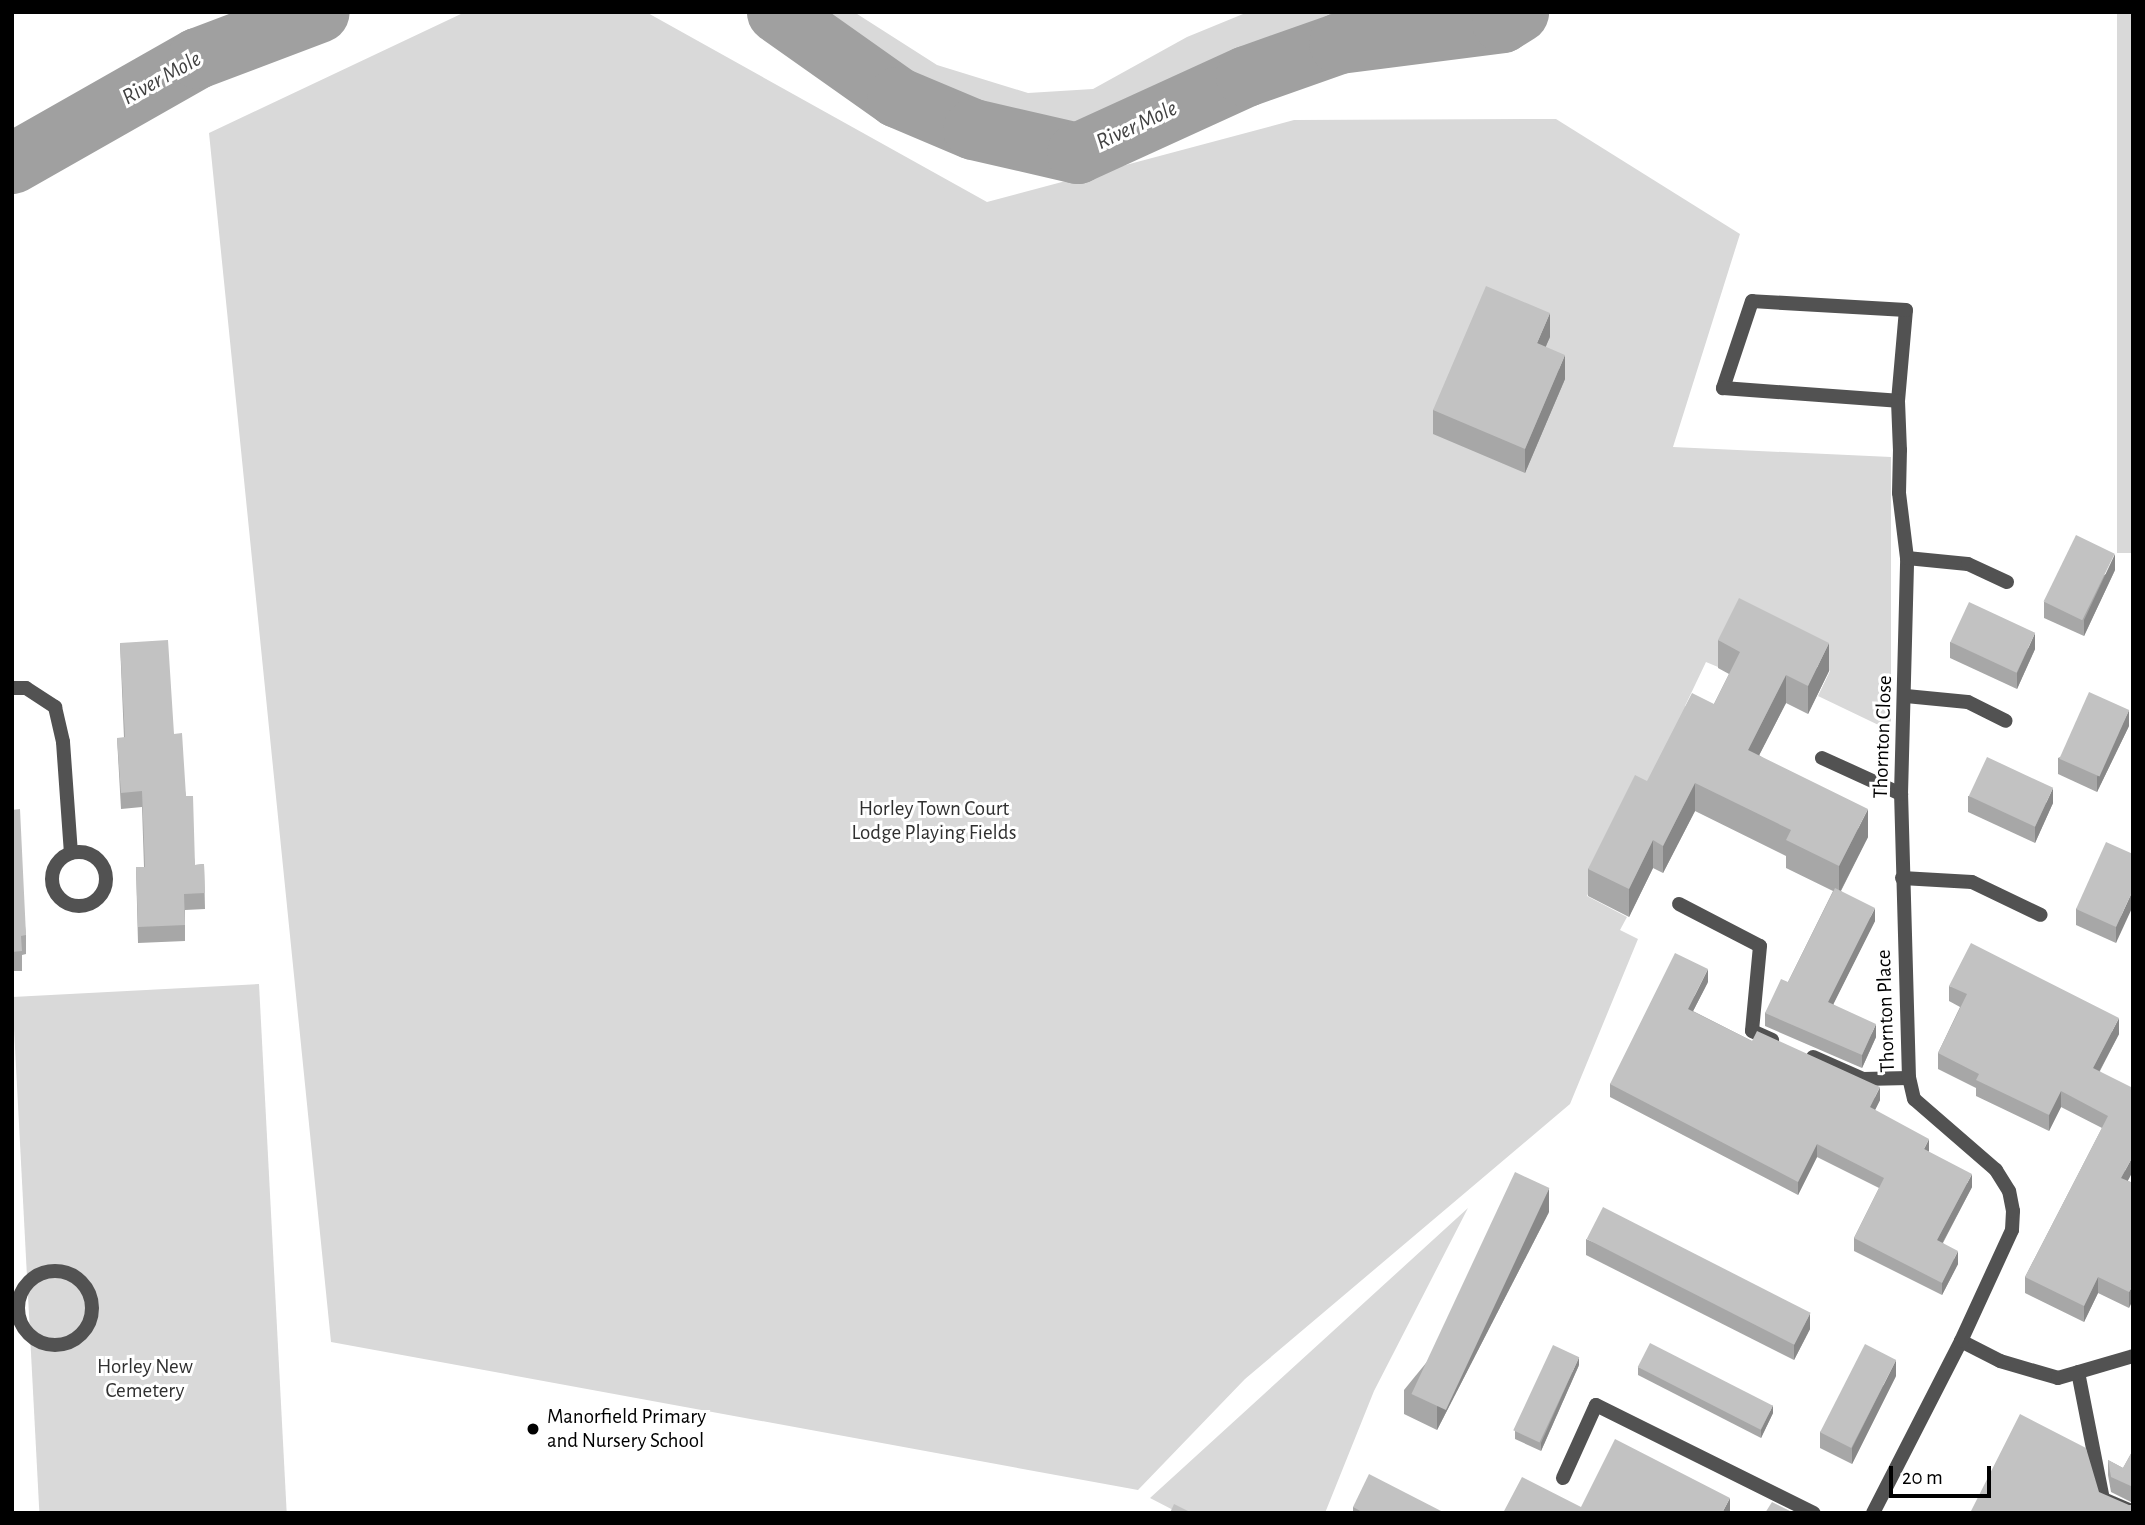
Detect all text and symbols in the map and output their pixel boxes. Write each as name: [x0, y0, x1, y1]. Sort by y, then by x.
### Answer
water label: River Mole: [118, 46, 206, 112]
water label: River Mole: [1092, 95, 1182, 157]
street label: Thornton Close: [1868, 675, 1898, 799]
park label: Horley Town Court Lodge Playing Fields: [852, 796, 1016, 846]
street label: Thornton Place: [1871, 949, 1901, 1073]
park label: Horley New Cemetery: [97, 1354, 193, 1404]
place label: Manorfield Primary and Nursery School: [547, 1404, 706, 1454]
marker: Manorfield Primary and Nursery School: [525, 1421, 541, 1437]
scale bar: [1893, 1452, 1994, 1496]
text: 20 m: [1902, 1467, 1943, 1488]

